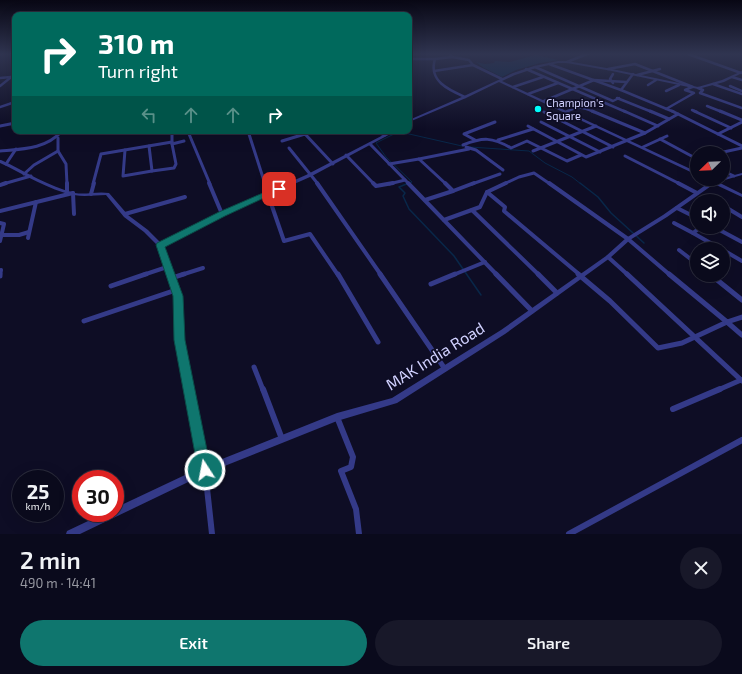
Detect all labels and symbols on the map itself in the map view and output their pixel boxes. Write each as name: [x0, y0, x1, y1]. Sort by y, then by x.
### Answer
place label: Champion's Square: [546, 96, 604, 122]
marker: Champion's Square: [533, 104, 543, 114]
north arrow: [690, 146, 730, 186]
pin: [262, 172, 296, 206]
street label: MAK India Road: [382, 318, 488, 393]
position arrow: [184, 449, 226, 491]
speed limit sign: 30: [72, 470, 124, 522]

